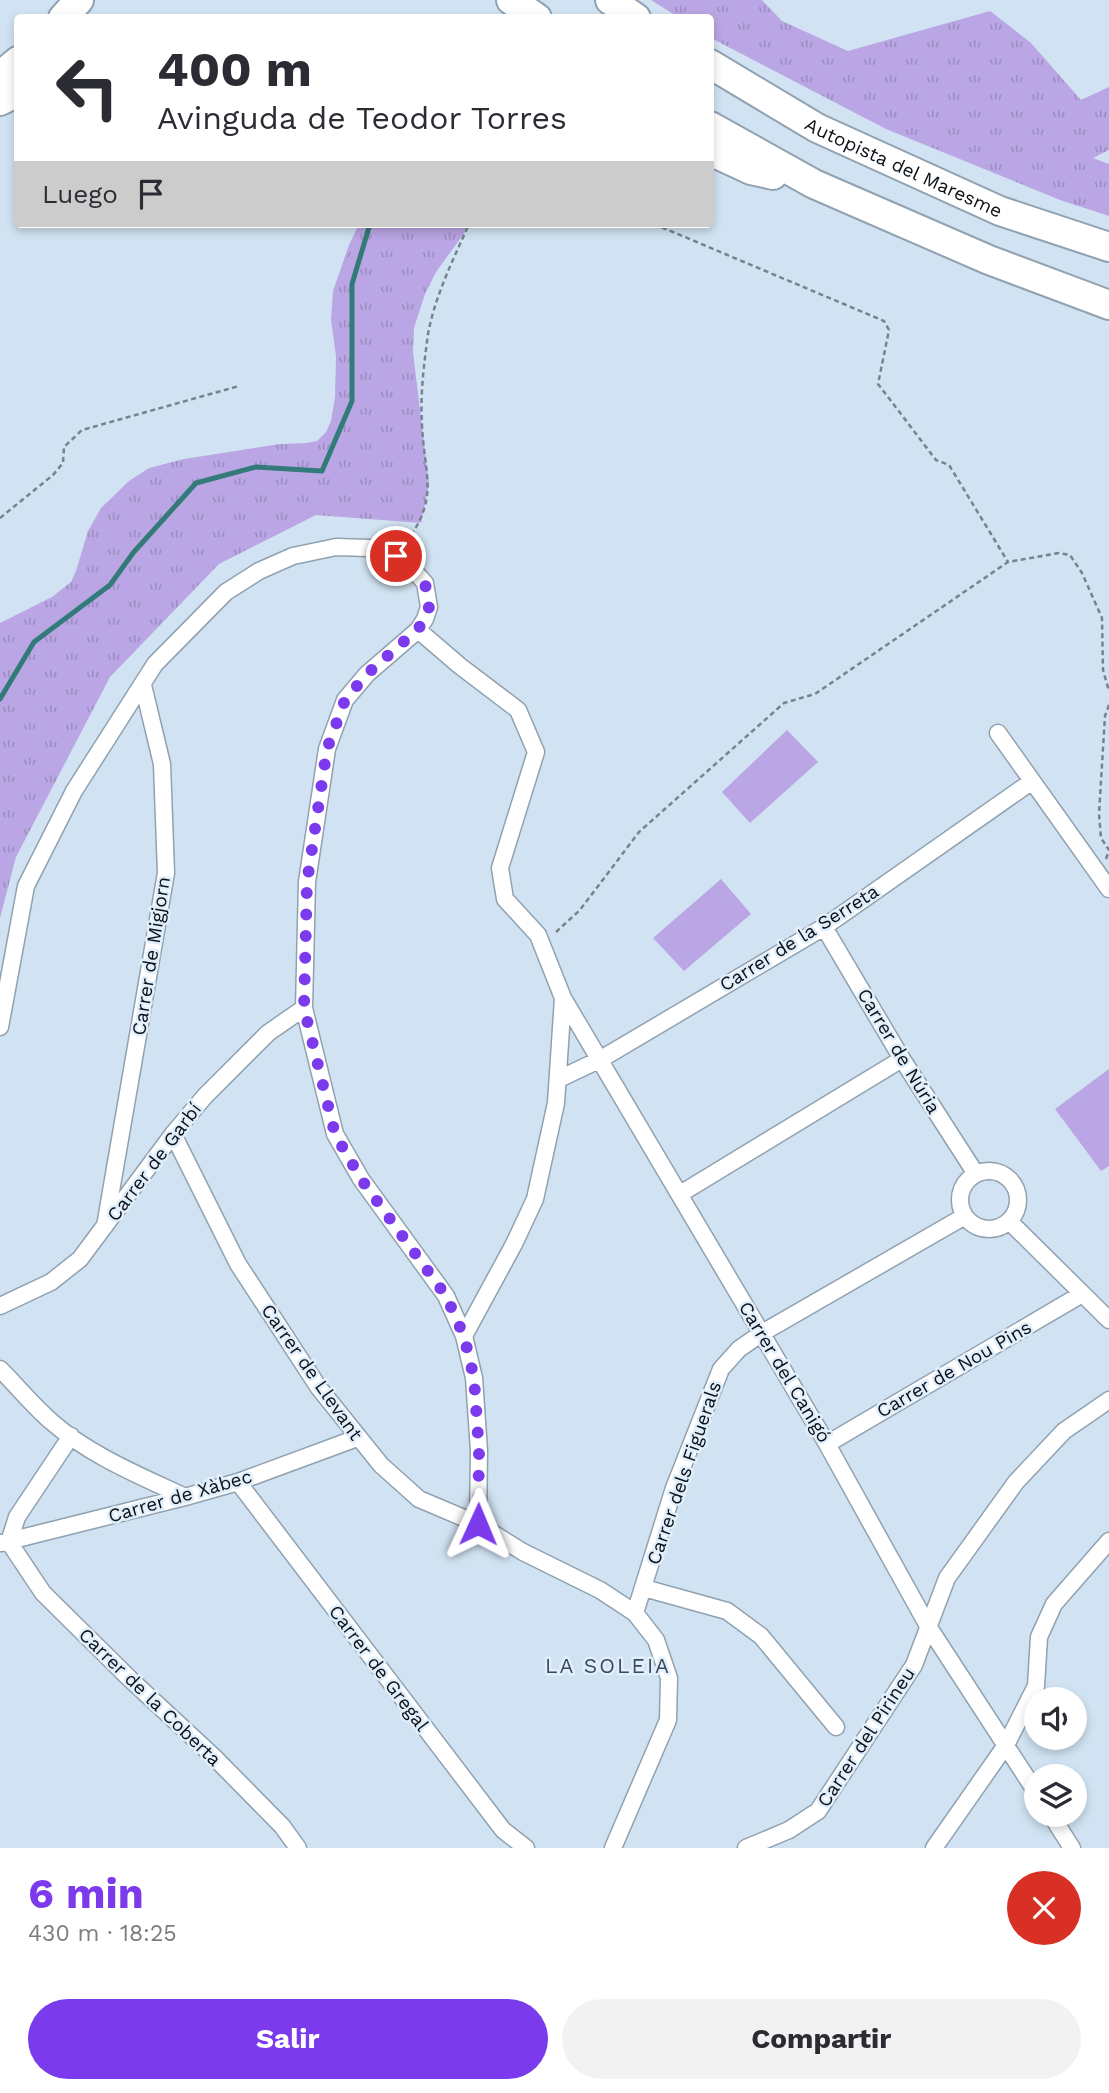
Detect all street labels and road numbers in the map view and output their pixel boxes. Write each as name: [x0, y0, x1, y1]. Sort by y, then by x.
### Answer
street label: Autopista del Maresme: [801, 112, 1006, 222]
street label: Carrer de Migjorn: [127, 875, 175, 1037]
street label: Carrer de la Serreta: [715, 880, 883, 996]
street label: Carrer de Núria: [853, 984, 946, 1118]
street label: Carrer de Garbí: [102, 1098, 206, 1226]
street label: Carrer del Canigó: [734, 1297, 836, 1447]
street label: Carrer de Llevant: [256, 1299, 368, 1445]
street label: Carrer de Nou Pins: [873, 1315, 1035, 1423]
street label: Carrer dels Figuerals: [642, 1378, 726, 1568]
street label: Carrer de Xàbec: [105, 1464, 255, 1528]
street label: Carrer de Gregal: [324, 1600, 434, 1736]
street label: Carrer de la Coberta: [74, 1623, 226, 1771]
street label: Carrer del Pirineu: [812, 1663, 920, 1811]

